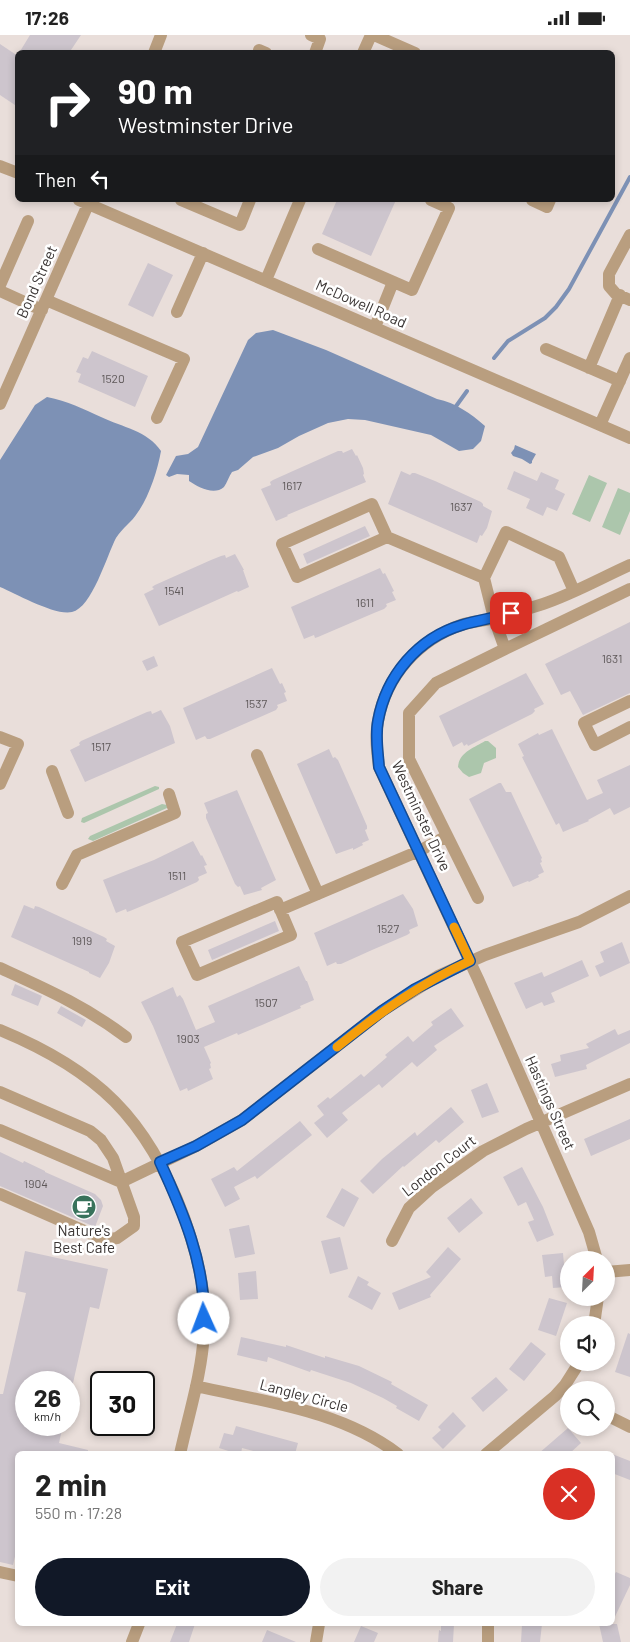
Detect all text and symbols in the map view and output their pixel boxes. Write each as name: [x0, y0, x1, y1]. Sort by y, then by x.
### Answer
text: 17:26: [25, 6, 69, 29]
text: 90 m: [118, 69, 193, 111]
icon: right: [35, 70, 100, 135]
text: Westminster Drive: [118, 111, 293, 137]
icon: left: [86, 165, 114, 193]
text: Then: [35, 168, 76, 191]
street label: Bond Street: [12, 242, 60, 321]
street label: McDowell Road: [313, 275, 410, 331]
house number: 1520: [101, 371, 125, 385]
house number: 1617: [282, 478, 302, 492]
house number: 1637: [450, 499, 472, 513]
house number: 1541: [164, 583, 184, 597]
pin: [490, 592, 532, 634]
house number: 1611: [356, 595, 374, 609]
icon: arrive: [497, 599, 525, 627]
house number: 1631: [602, 651, 622, 665]
house number: 1537: [245, 696, 267, 710]
house number: 1517: [91, 739, 111, 753]
street label: Westminster Drive: [388, 758, 455, 874]
house number: 1511: [168, 868, 186, 882]
house number: 1527: [377, 921, 400, 935]
house number: 1919: [72, 933, 92, 947]
house number: 1507: [255, 995, 278, 1009]
house number: 1903: [176, 1031, 200, 1045]
street label: Hastings Street: [522, 1053, 580, 1152]
street label: London Court: [398, 1131, 479, 1200]
house number: 1904: [24, 1176, 48, 1190]
cafe icon: Nature's Best Cafe: [71, 1194, 97, 1220]
place label: Nature's Best Cafe: [53, 1221, 115, 1256]
north arrow: [560, 1251, 615, 1306]
map controls: [560, 1251, 615, 1436]
position arrow: [177, 1292, 229, 1344]
button: sound: [560, 1316, 615, 1371]
speed limit sign: 30: [90, 1371, 155, 1436]
street label: Langley Circle: [258, 1375, 351, 1416]
button: search: [560, 1381, 615, 1436]
text: 26: [34, 1382, 61, 1412]
text: km/h: [34, 1409, 61, 1423]
text: 2 min: [35, 1466, 107, 1502]
button: close: [543, 1468, 595, 1520]
text: 550 m · 17:28: [35, 1503, 122, 1522]
button: Exit: [35, 1558, 310, 1616]
button: Share: [320, 1558, 595, 1616]

